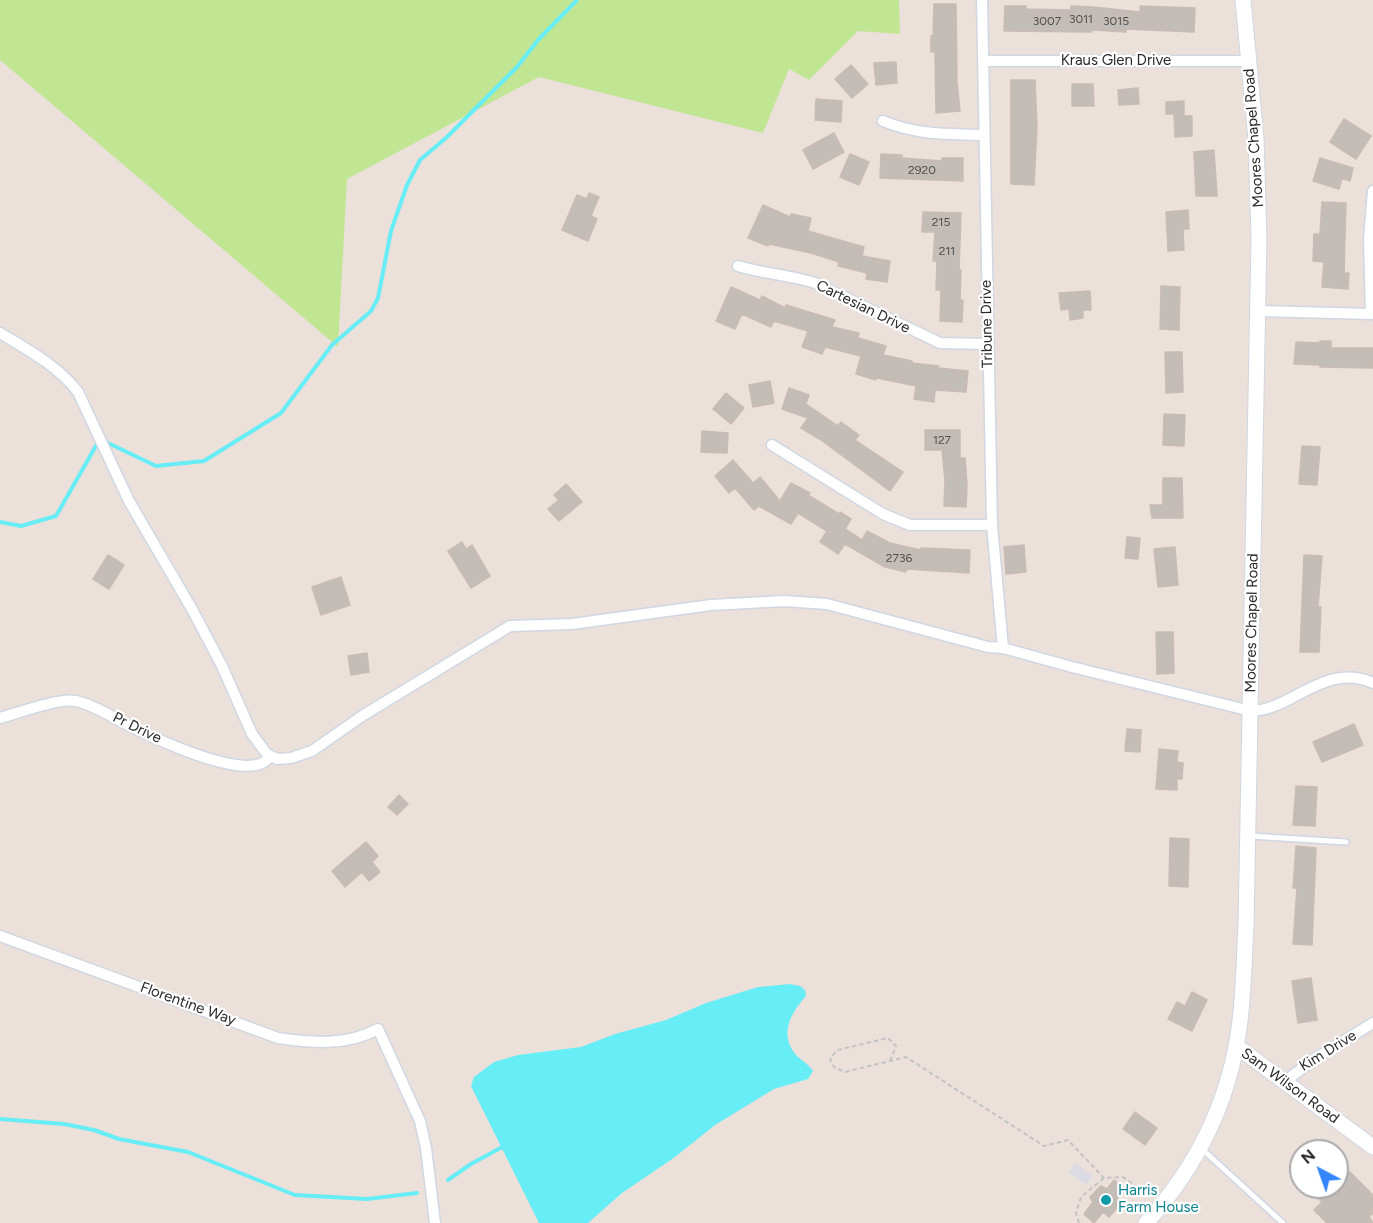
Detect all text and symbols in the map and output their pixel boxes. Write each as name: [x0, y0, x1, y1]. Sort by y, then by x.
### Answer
house number: 3011: [1069, 12, 1093, 26]
house number: 3007: [1033, 14, 1061, 28]
house number: 3015: [1103, 14, 1129, 28]
street label: Kraus Glen Drive: [1061, 52, 1171, 70]
street label: Moores Chapel Road: [1240, 68, 1268, 208]
house number: 2920: [908, 163, 936, 177]
house number: 215: [932, 215, 950, 229]
house number: 211: [939, 244, 955, 258]
street label: Cartesian Drive: [813, 277, 913, 337]
street label: Tribune Drive: [977, 280, 997, 368]
house number: 127: [933, 433, 951, 447]
house number: 2736: [886, 551, 912, 565]
street label: Moores Chapel Road: [1242, 553, 1262, 693]
street label: Pr Drive: [110, 708, 164, 748]
street label: Florentine Way: [138, 978, 238, 1030]
street label: Kim Drive: [1296, 1026, 1360, 1076]
street label: Sam Wilson Road: [1237, 1044, 1343, 1128]
north arrow: [1289, 1139, 1349, 1199]
text: N: [1297, 1145, 1319, 1168]
place label: Harris Farm House: [1118, 1182, 1199, 1217]
marker: Harris Farm House: [1099, 1193, 1113, 1207]

